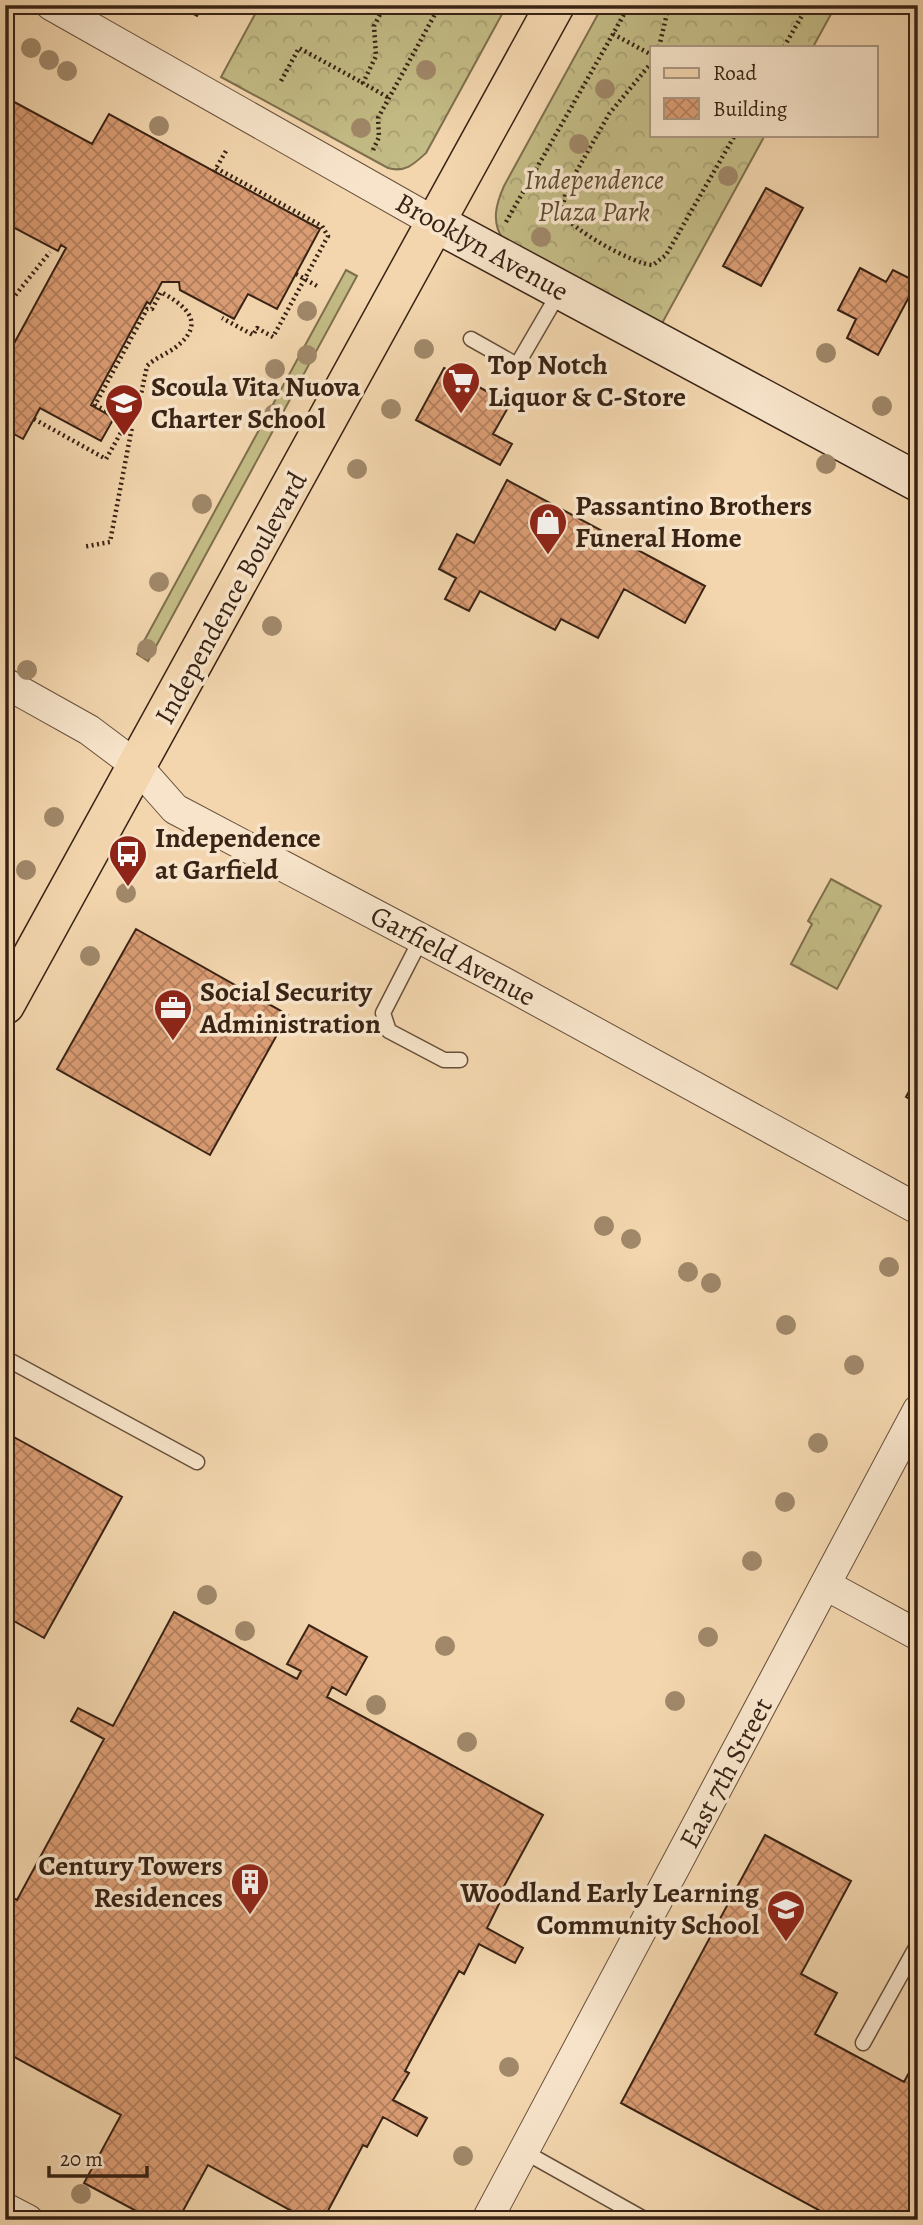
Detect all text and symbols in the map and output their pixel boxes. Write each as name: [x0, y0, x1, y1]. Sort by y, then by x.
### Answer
legend: [650, 46, 878, 136]
text: Road: [713, 59, 757, 87]
text: Building: [713, 95, 788, 123]
park label: Independence Plaza Park: [524, 161, 664, 231]
street label: Brooklyn Avenue: [389, 184, 575, 310]
place label: Top Notch Liquor & C-Store: [488, 346, 686, 416]
supermarket icon: Top Notch Liquor & C-Store: [440, 360, 482, 415]
place label: Scoula Vita Nuova Charter School: [151, 368, 361, 438]
school or university icon: Scoula Vita Nuova Charter School: [103, 382, 145, 437]
street label: Independence Boulevard: [146, 464, 317, 731]
place label: Passantino Brothers Funeral Home: [575, 487, 812, 557]
shop icon: Passantino Brothers Funeral Home: [527, 501, 569, 556]
place label: Independence at Garfield: [155, 819, 321, 889]
bus stop icon: Independence at Garfield: [107, 833, 149, 888]
street label: Garfield Avenue: [364, 897, 542, 1015]
place label: Social Security Administration: [199, 973, 381, 1043]
office icon: Social Security Administration: [152, 987, 194, 1042]
street label: East 7th Street: [670, 1691, 782, 1855]
place label: Century Towers Residences: [38, 1847, 223, 1917]
building icon: Century Towers Residences: [229, 1861, 271, 1916]
place label: Woodland Early Learning Community School: [460, 1874, 760, 1944]
school or university icon: Woodland Early Learning Community School: [765, 1888, 807, 1943]
scale bar: [49, 2134, 147, 2178]
text: 20 m: [60, 2145, 103, 2173]

